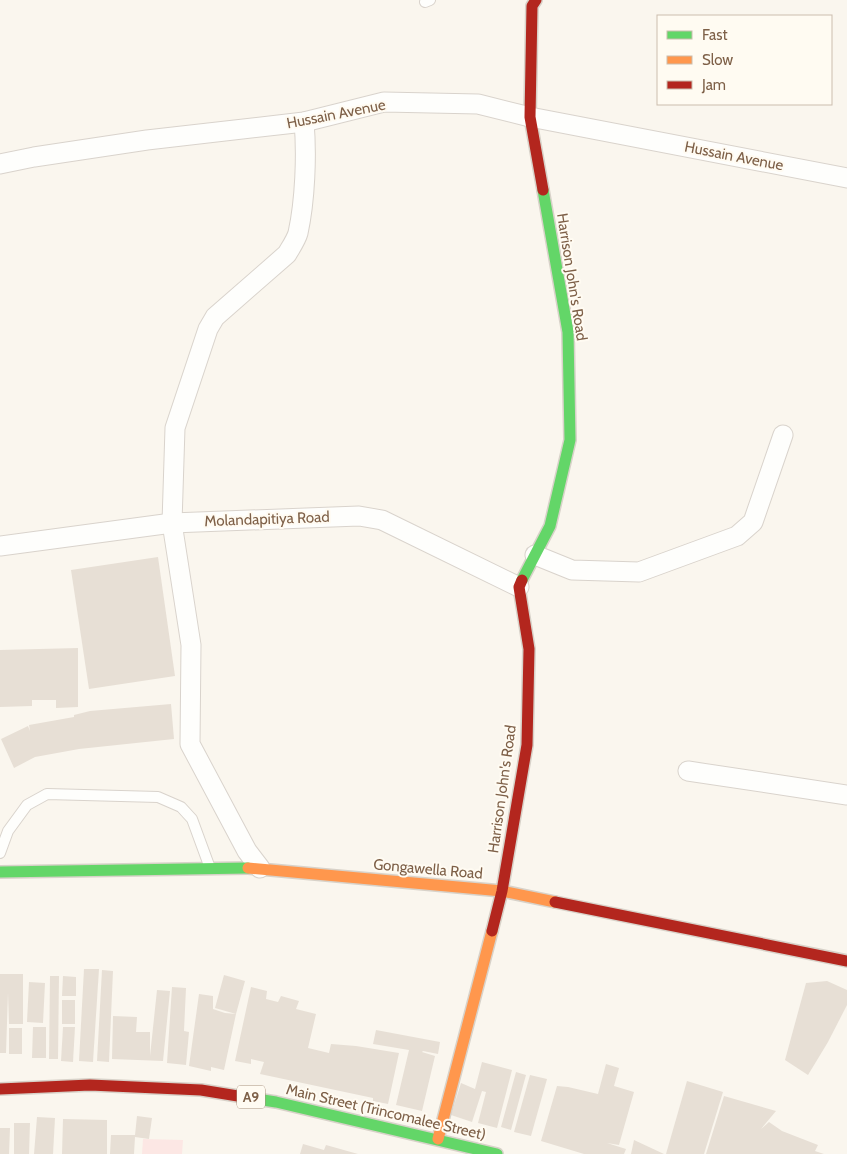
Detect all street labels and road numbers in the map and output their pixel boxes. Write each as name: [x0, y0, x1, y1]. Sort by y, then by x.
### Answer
street label: Hussain Avenue: [285, 96, 387, 132]
street label: Hussain Avenue: [683, 138, 785, 174]
street label: Harrison John's Road: [553, 212, 591, 342]
street label: Molandapitiya Road: [204, 508, 330, 530]
street label: Harrison John's Road: [484, 724, 520, 854]
street label: Gongawella Road: [373, 855, 483, 883]
street label: Main Street (Trincomalee Street): [284, 1080, 488, 1144]
road number: A9: [237, 1086, 265, 1108]

